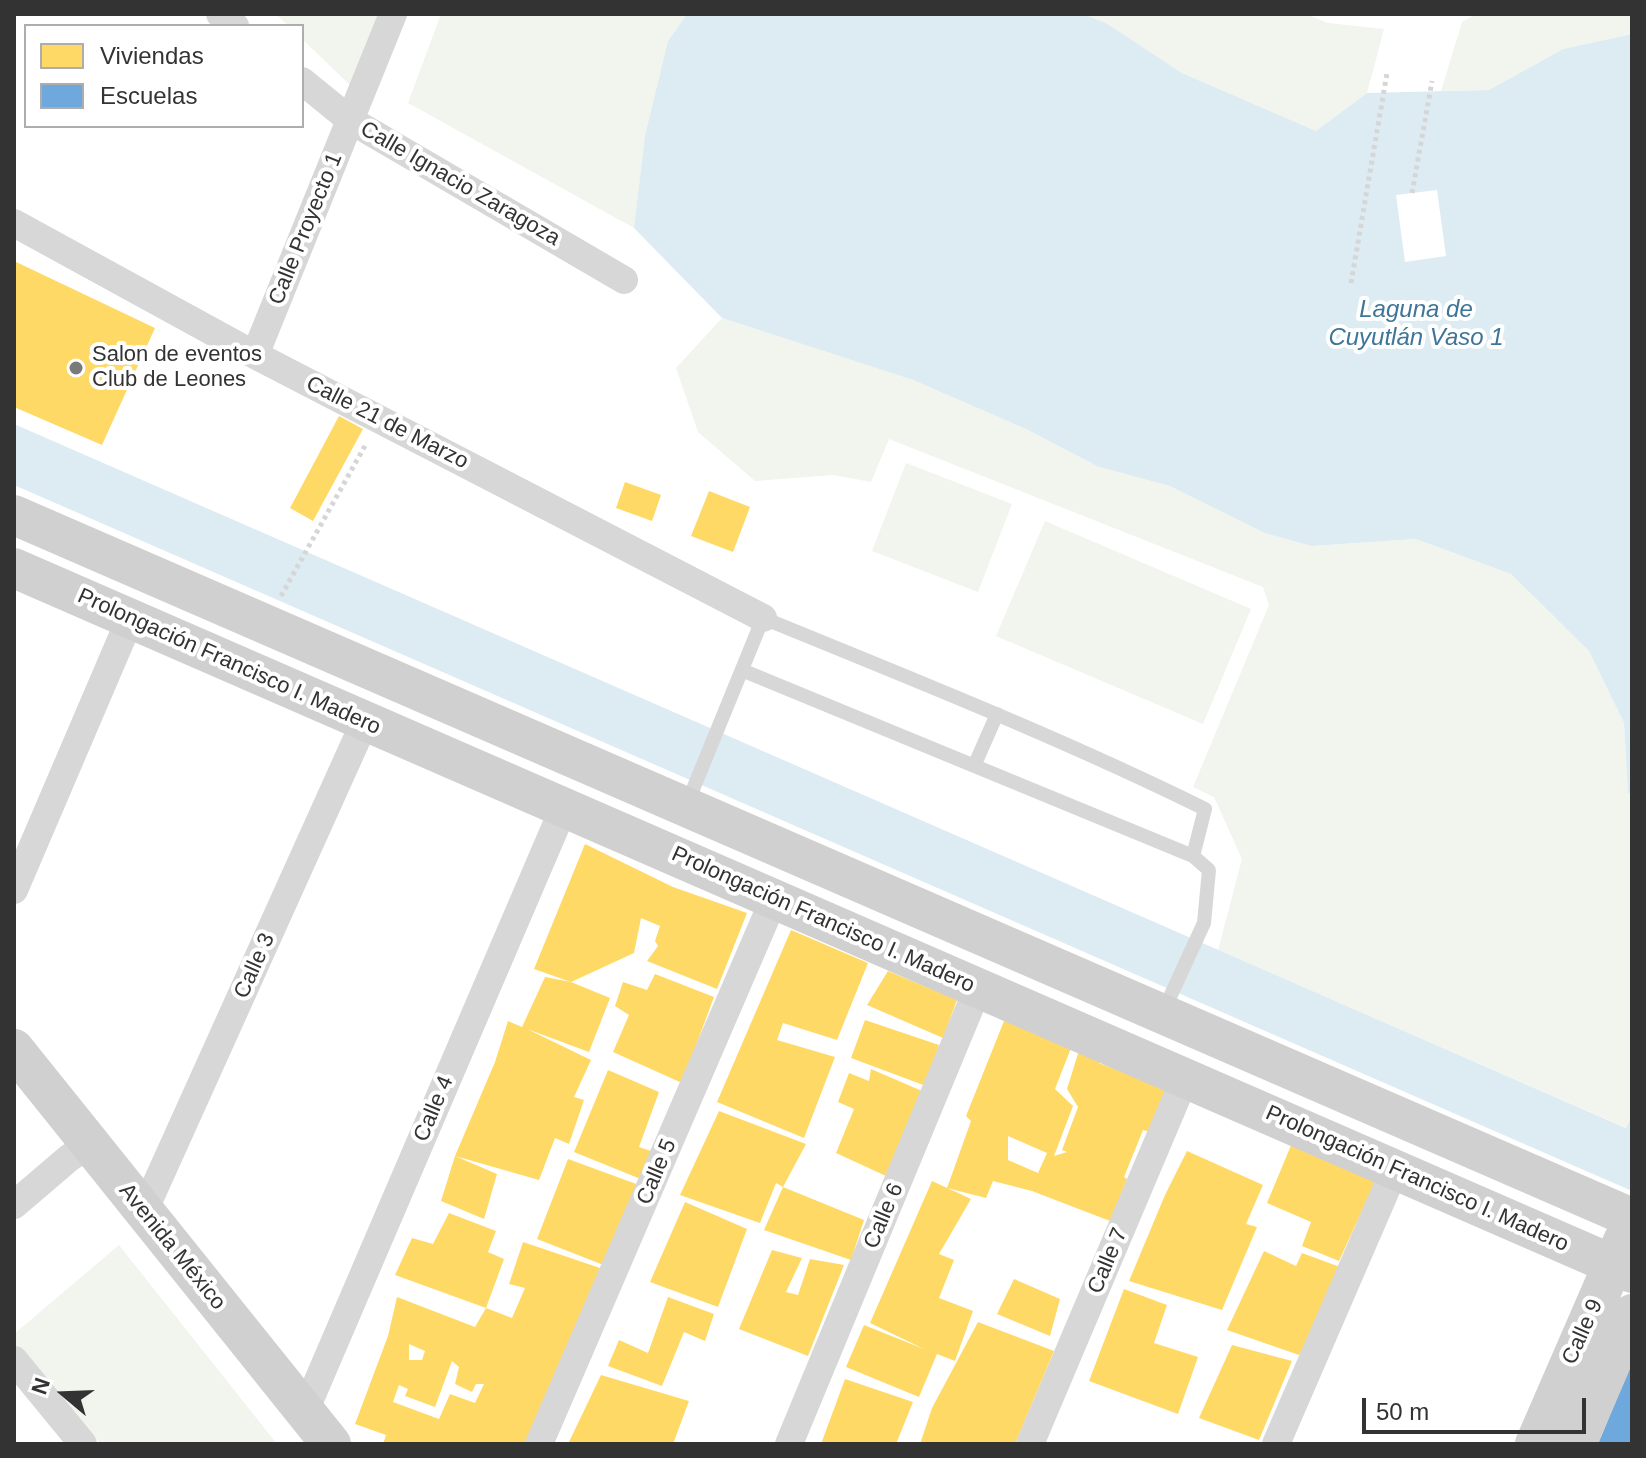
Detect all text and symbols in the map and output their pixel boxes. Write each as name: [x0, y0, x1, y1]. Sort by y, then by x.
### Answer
legend: [24, 24, 304, 128]
text: Viviendas: [100, 42, 204, 69]
text: Escuelas: [100, 82, 197, 109]
street label: Calle Ignacio Zaragoza: [355, 116, 565, 252]
street label: Calle Proyecto 1: [264, 149, 348, 309]
water label: Laguna de Cuyutlán Vaso 1: [1328, 296, 1504, 352]
place label: Salon de eventos Club de Leones: [92, 342, 262, 394]
marker: Salon de eventos Club de Leones: [67, 359, 85, 377]
street label: Calle 21 de Marzo: [301, 371, 473, 475]
street label: Prolongación Francisco I. Madero: [73, 583, 385, 741]
street label: Prolongación Francisco I. Madero: [667, 841, 979, 999]
street label: Calle 3: [229, 929, 281, 1003]
street label: Calle 4: [408, 1072, 460, 1146]
street label: Prolongación Francisco I. Madero: [1261, 1100, 1573, 1258]
street label: Calle 5: [631, 1135, 683, 1209]
street label: Avenida México: [113, 1179, 231, 1315]
street label: Calle 6: [858, 1179, 910, 1253]
street label: Calle 7: [1082, 1224, 1134, 1298]
street label: Calle 9: [1557, 1295, 1609, 1369]
north arrow: [24, 1354, 104, 1434]
text: N: [26, 1374, 55, 1398]
scale bar: [1366, 1382, 1590, 1432]
text: 50 m: [1376, 1398, 1429, 1425]

